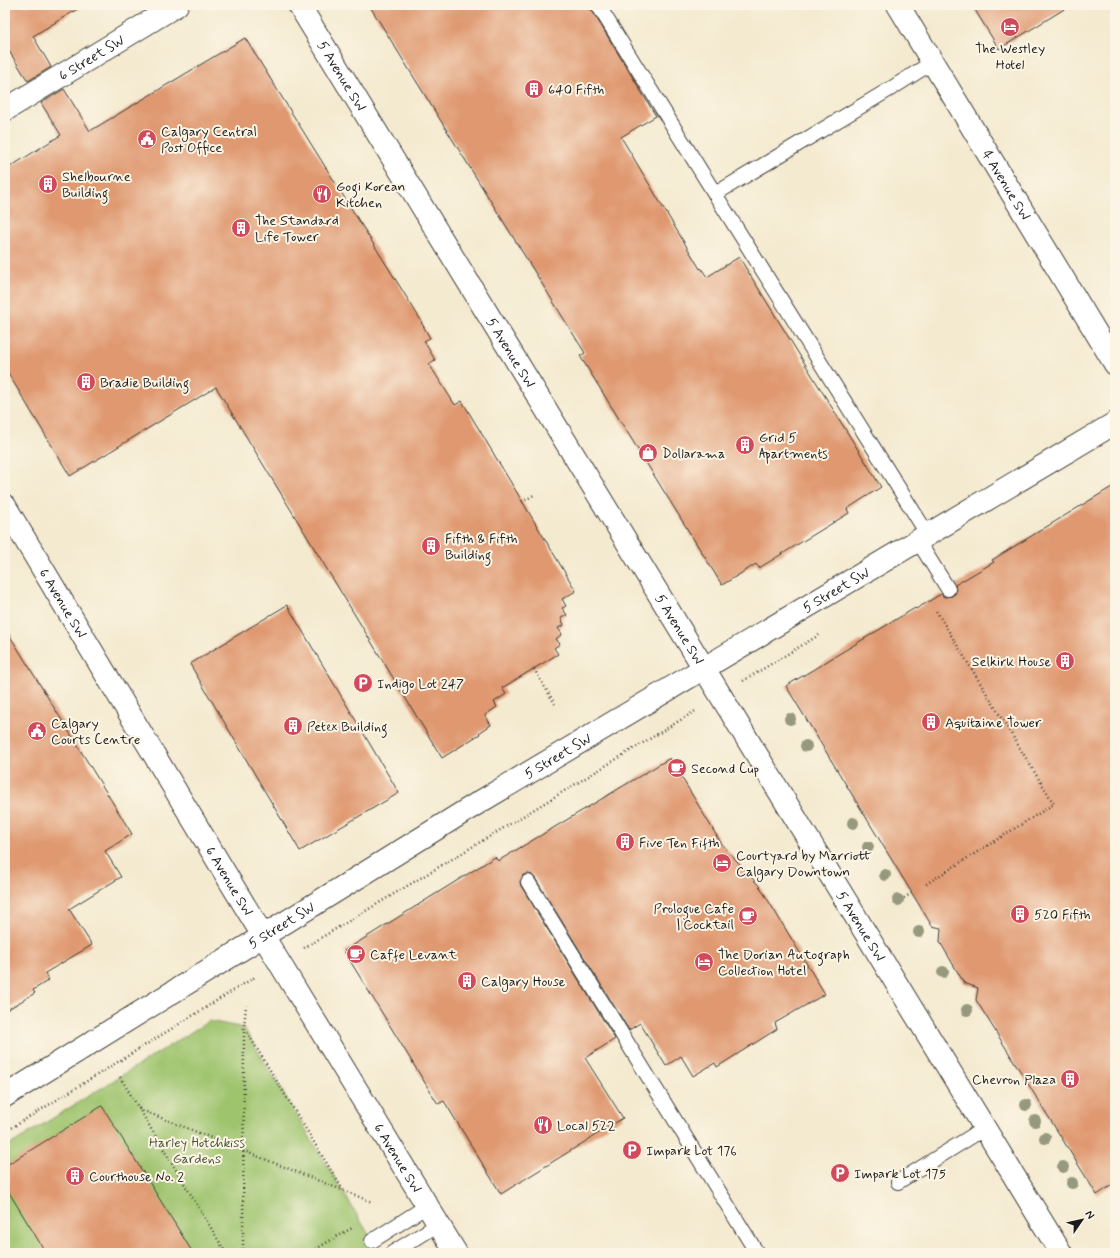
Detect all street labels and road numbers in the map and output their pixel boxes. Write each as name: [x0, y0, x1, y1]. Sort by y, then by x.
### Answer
street label: 6 Street SW: [56, 31, 128, 85]
street label: 5 Avenue SW: [313, 38, 370, 115]
street label: 4 Avenue SW: [978, 147, 1034, 224]
street label: 5 Avenue SW: [482, 314, 539, 392]
street label: 5 Street SW: [799, 563, 873, 617]
street label: 6 Avenue SW: [34, 565, 90, 642]
street label: 5 Avenue SW: [651, 591, 708, 668]
street label: 5 Street SW: [521, 729, 595, 783]
street label: 6 Avenue SW: [201, 843, 257, 920]
street label: 5 Avenue SW: [832, 888, 889, 965]
street label: 5 Street SW: [245, 898, 319, 953]
street label: 6 Avenue SW: [369, 1120, 425, 1197]

